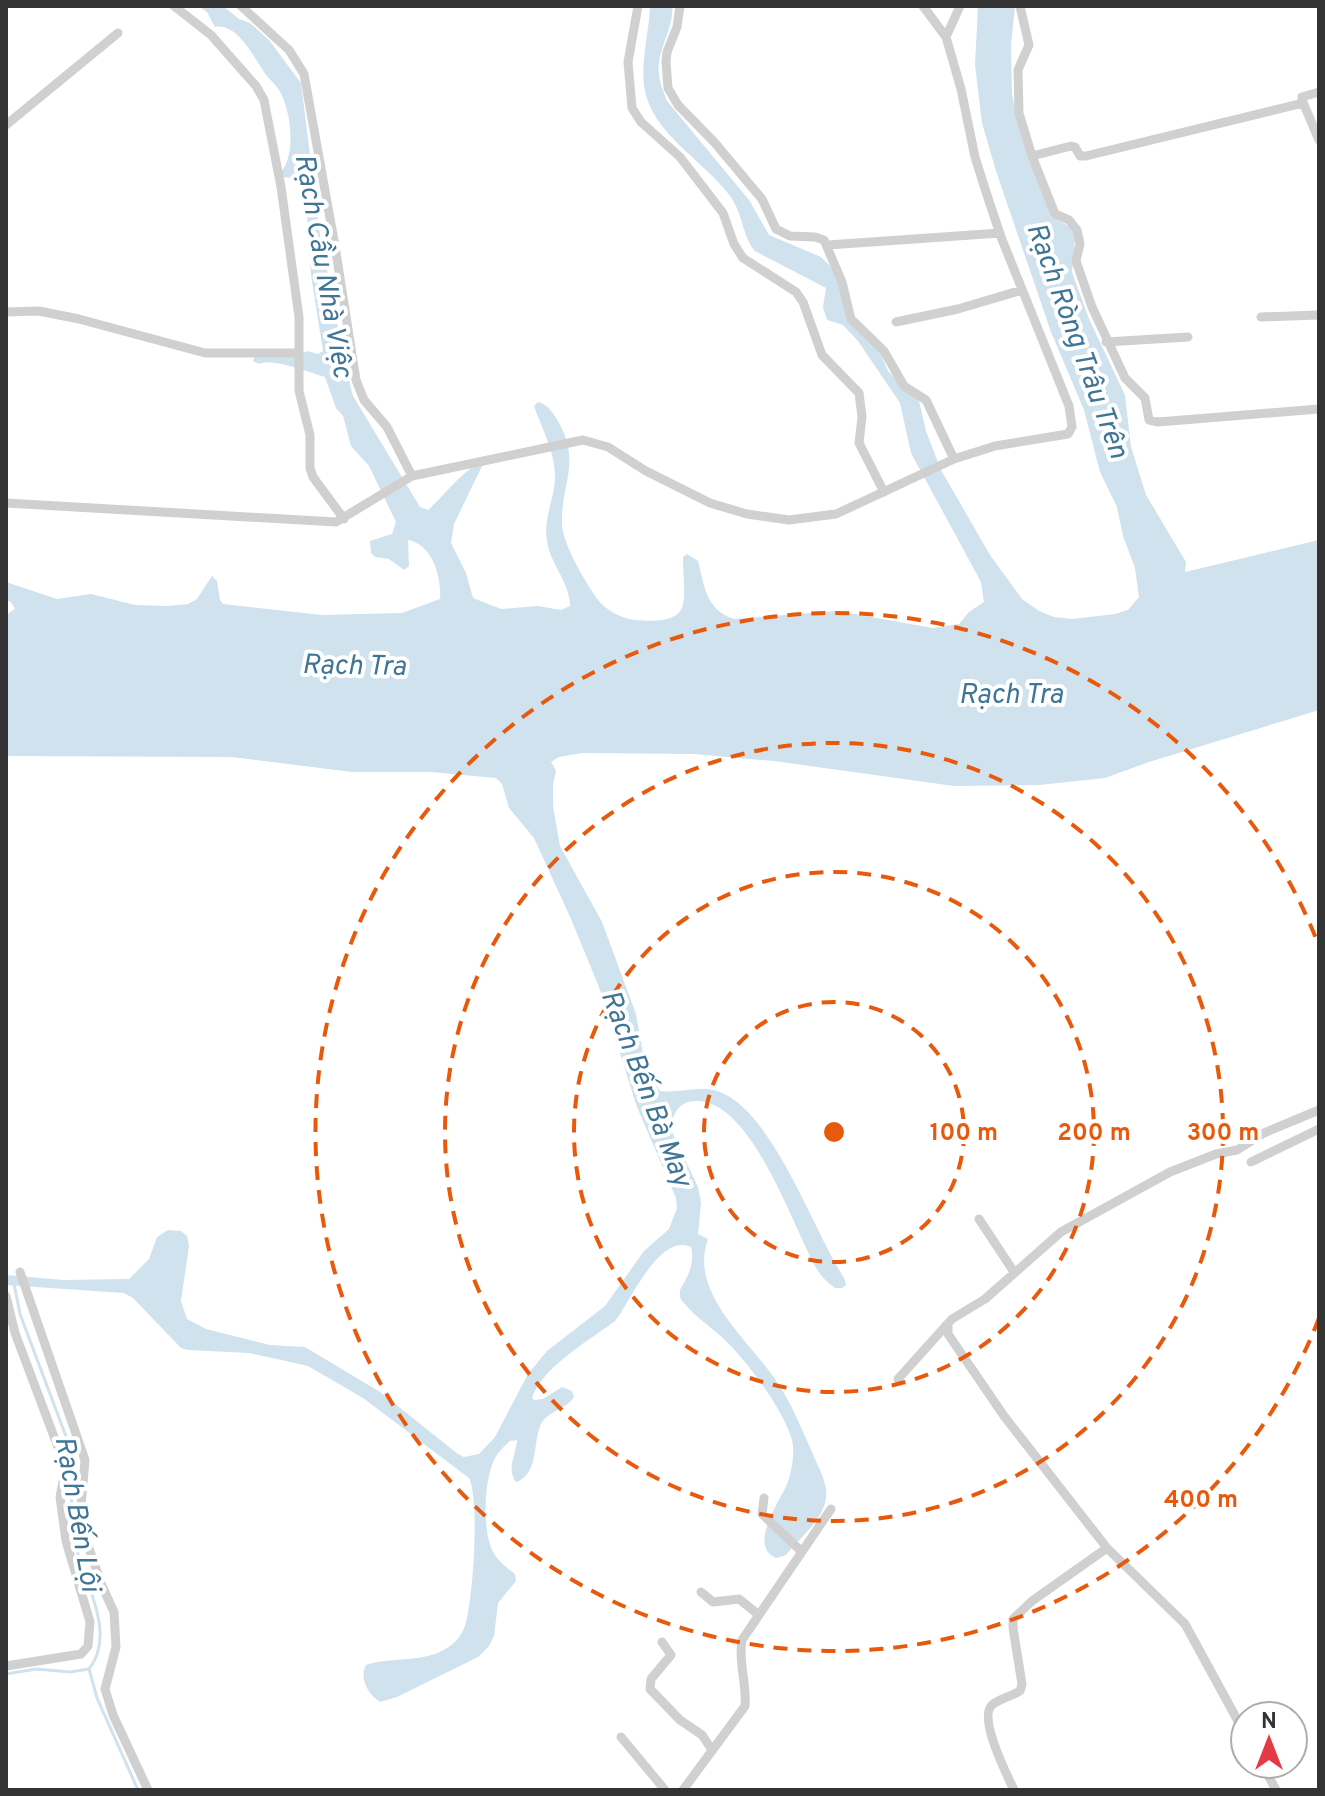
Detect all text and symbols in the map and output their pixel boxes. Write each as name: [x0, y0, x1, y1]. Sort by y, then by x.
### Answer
water label: Rạch Cầu Nhà Việc: [285, 151, 361, 381]
water label: Rạch Ròng Trâu Trên: [1017, 218, 1135, 464]
water label: Rạch Tra: [302, 648, 407, 686]
water label: Rạch Tra: [959, 678, 1064, 714]
water label: Rạch Bến Bà May: [591, 985, 701, 1194]
centre of rings: [820, 1118, 848, 1146]
text: 100 m: [930, 1119, 998, 1149]
text: 200 m: [1057, 1119, 1131, 1149]
text: 300 m: [1187, 1119, 1259, 1149]
water label: Rạch Bến Lội: [45, 1433, 109, 1597]
text: 400 m: [1164, 1486, 1238, 1516]
north arrow: [1229, 1700, 1309, 1780]
text: N: [1261, 1709, 1277, 1736]

